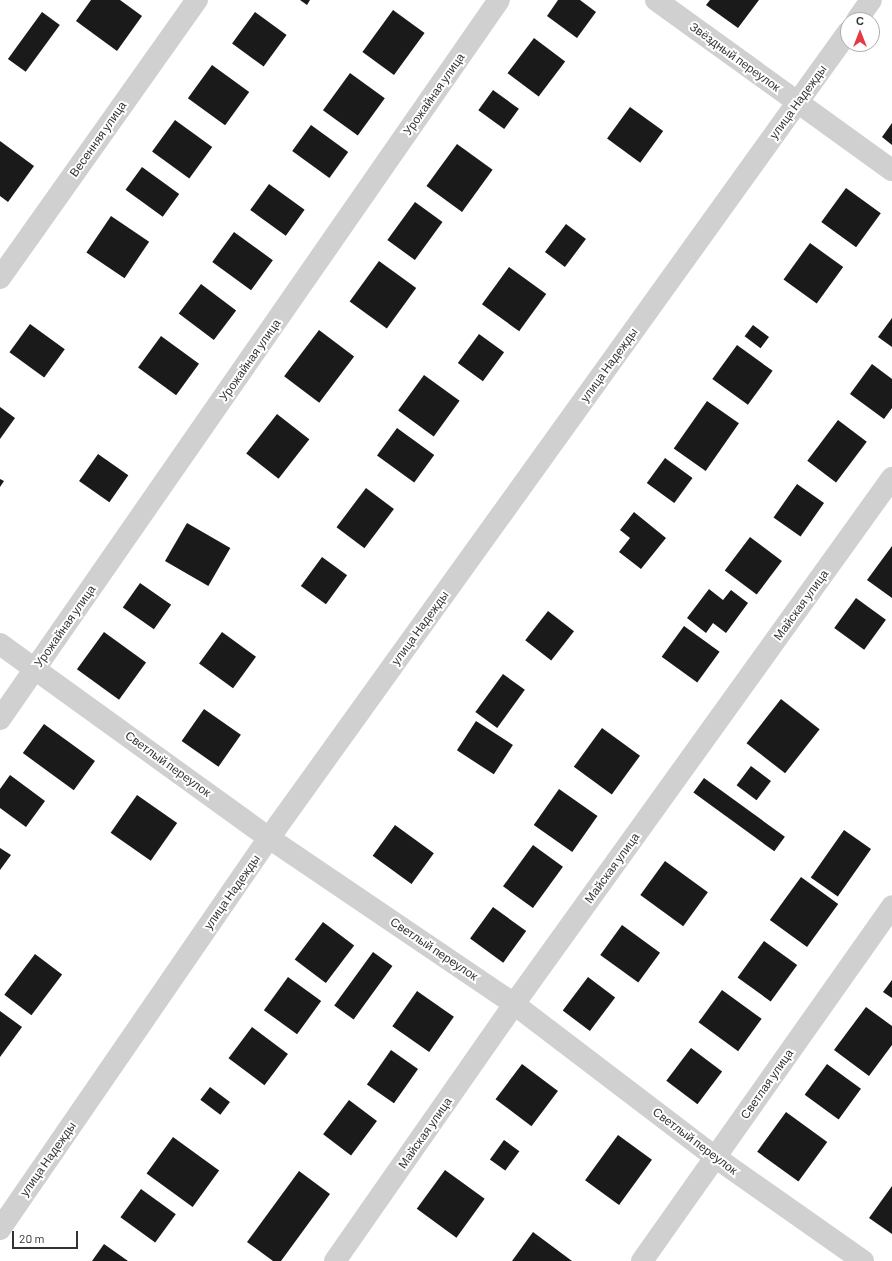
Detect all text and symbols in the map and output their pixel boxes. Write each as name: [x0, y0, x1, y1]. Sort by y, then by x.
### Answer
north arrow: [840, 12, 880, 52]
text: С: [856, 14, 864, 27]
street label: Звёздный переулок: [687, 19, 783, 95]
street label: Урожайная улица: [400, 50, 468, 138]
street label: улица Надежды: [766, 62, 830, 142]
street label: Весенняя улица: [67, 98, 129, 180]
street label: Урожайная улица: [216, 316, 284, 404]
street label: улица Надежды: [577, 325, 641, 405]
street label: Майская улица: [771, 567, 831, 643]
street label: Урожайная улица: [31, 582, 99, 670]
street label: улица Надежды: [388, 588, 452, 668]
street label: Светлый переулок: [122, 728, 214, 800]
street label: Майская улица: [582, 830, 642, 906]
street label: улица Надежды: [201, 852, 263, 932]
street label: Светлый переулок: [388, 914, 480, 984]
street label: Светлая улица: [738, 1046, 796, 1122]
street label: Майская улица: [395, 1095, 455, 1171]
street label: Светлый переулок: [650, 1104, 740, 1178]
street label: улица Надежды: [17, 1119, 79, 1199]
scale bar: [14, 1223, 80, 1249]
text: 20 m: [19, 1231, 45, 1245]

